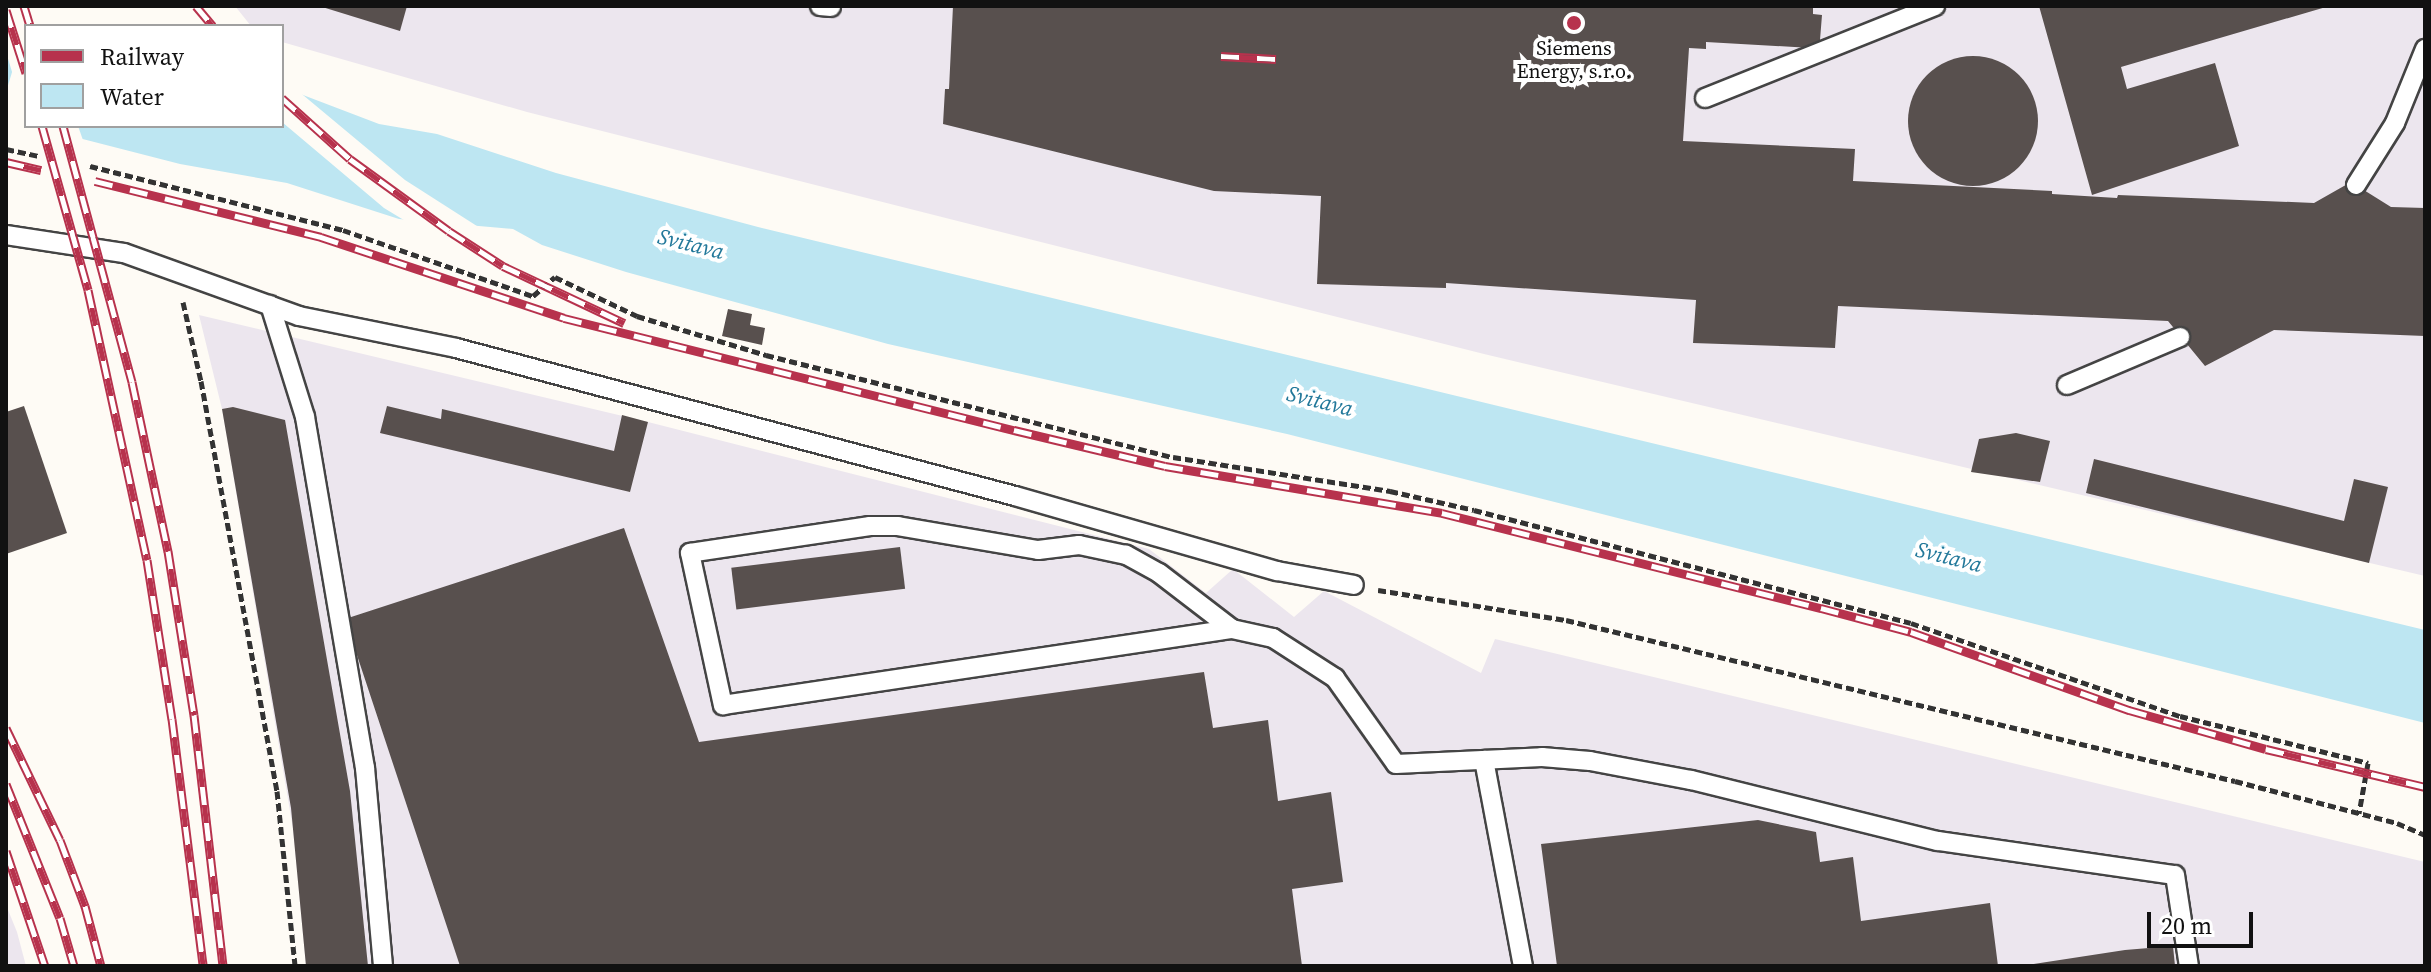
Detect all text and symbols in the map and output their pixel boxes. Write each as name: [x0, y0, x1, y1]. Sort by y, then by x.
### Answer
marker: Siemens Energy, s.r.o.: [1565, 14, 1583, 32]
legend: [24, 24, 284, 128]
place label: Siemens Energy, s.r.o.: [1516, 36, 1632, 83]
text: Railway: [100, 40, 184, 73]
text: Water: [100, 80, 164, 113]
water label: Svitava: [655, 223, 727, 265]
water label: Svitava: [1284, 380, 1356, 422]
water label: Svitava: [1913, 536, 1985, 578]
scale bar: [2151, 896, 2257, 946]
text: 20 m: [2161, 909, 2212, 942]

